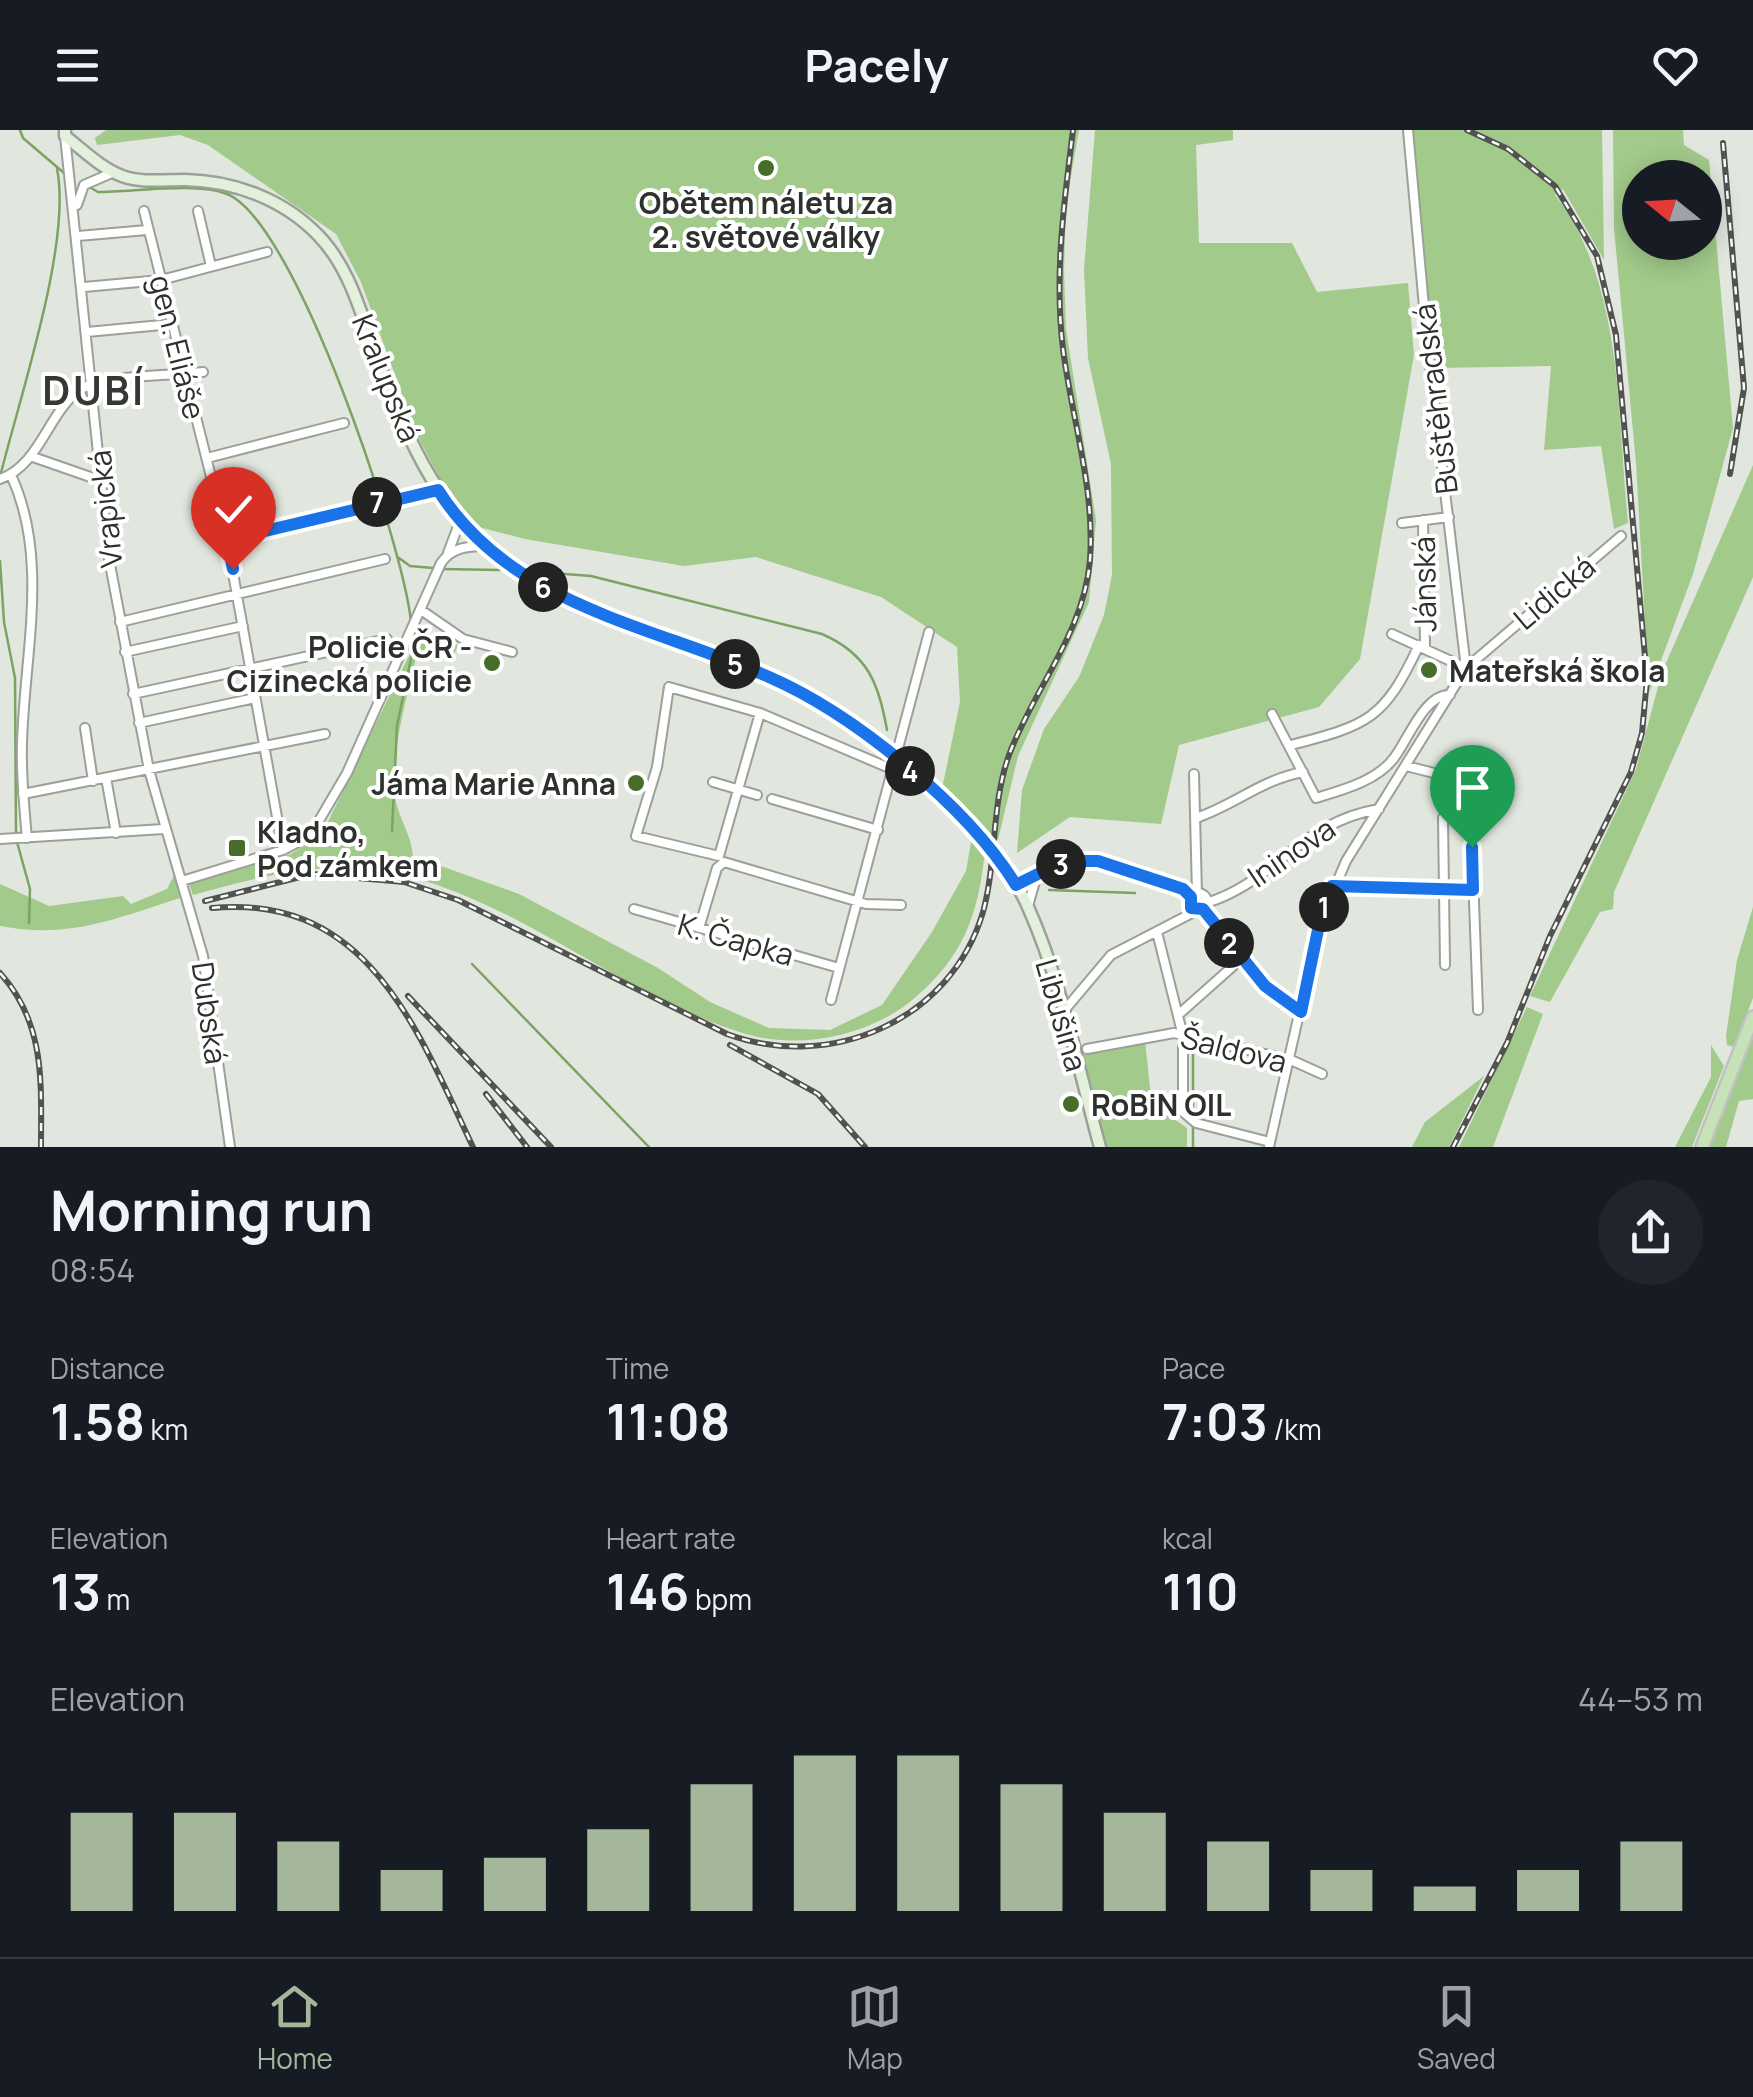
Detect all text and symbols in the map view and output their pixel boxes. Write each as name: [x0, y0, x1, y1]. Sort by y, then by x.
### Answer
text: Pacely: [804, 34, 949, 96]
icon: menu: [50, 38, 105, 93]
icon: heart: [1648, 38, 1703, 93]
marker: Obětem náletu za 2. světové války: [755, 157, 777, 179]
north arrow: [1622, 160, 1722, 260]
map controls: [1622, 160, 1722, 260]
place label: Obětem náletu za 2. světové války: [639, 182, 893, 257]
street label: gen. Eliáše: [140, 271, 216, 423]
street label: Buštěhradská: [1403, 302, 1467, 496]
street label: Kralupská: [343, 308, 431, 448]
district label: DUBÍ: [42, 362, 146, 417]
street label: Vrapická: [78, 448, 132, 570]
pin: [191, 467, 276, 570]
pin: 7: [352, 477, 402, 527]
icon: check: [206, 482, 261, 537]
text: 7: [370, 483, 384, 521]
street label: Jánská: [1403, 536, 1445, 632]
street label: Lidická: [1504, 546, 1604, 638]
pin: 6: [518, 562, 568, 612]
text: 6: [534, 568, 552, 606]
place label: Policie ČR - Cizinecká policie: [227, 626, 472, 701]
pin: 5: [710, 639, 760, 689]
text: 5: [727, 645, 743, 683]
place label: Mateřská škola: [1449, 650, 1666, 691]
marker: Policie ČR - Cizinecká policie: [481, 652, 503, 674]
marker: Mateřská škola: [1418, 659, 1440, 681]
pin: [1430, 745, 1515, 848]
pin: 4: [885, 746, 935, 796]
text: 4: [901, 752, 919, 790]
icon: arrive: [1445, 760, 1500, 815]
place label: Jáma Marie Anna: [371, 763, 616, 804]
marker: Jáma Marie Anna: [625, 772, 647, 794]
street label: Ininova: [1239, 808, 1343, 896]
place label: Kladno, Pod zámkem: [257, 811, 439, 886]
marker: Kladno, Pod zámkem: [226, 837, 248, 859]
pin: 3: [1036, 839, 1086, 889]
text: 3: [1053, 845, 1069, 883]
pin: 1: [1299, 882, 1349, 932]
text: 1: [1318, 888, 1330, 926]
street label: K. Čapka: [673, 903, 799, 975]
pin: 2: [1204, 918, 1254, 968]
text: 2: [1221, 924, 1237, 962]
street label: Libušina: [1026, 954, 1098, 1076]
street label: Dubská: [183, 959, 237, 1067]
street label: Šaldova: [1177, 1016, 1291, 1082]
place label: RoBiN OIL: [1091, 1084, 1231, 1125]
marker: RoBiN OIL: [1060, 1093, 1082, 1115]
text: Morning run: [50, 1172, 373, 1248]
button: share: [1598, 1180, 1703, 1285]
text: 08:54: [50, 1248, 135, 1292]
text: Distance: [50, 1349, 165, 1387]
text: Time: [606, 1349, 669, 1387]
text: Pace: [1162, 1349, 1225, 1387]
text: 1.58: [50, 1387, 145, 1455]
text: 11:08: [606, 1387, 730, 1455]
text: 7:03: [1162, 1387, 1268, 1455]
text: km: [145, 1410, 188, 1448]
text: /km: [1268, 1410, 1322, 1448]
text: Elevation: [50, 1519, 168, 1557]
text: Heart rate: [606, 1519, 736, 1557]
text: kcal: [1162, 1519, 1213, 1557]
text: 13: [50, 1557, 101, 1625]
text: 146: [606, 1557, 689, 1625]
text: 110: [1162, 1557, 1239, 1625]
text: m: [101, 1580, 130, 1618]
text: bpm: [689, 1580, 752, 1618]
text: Elevation: [50, 1677, 185, 1721]
text: 44–53 m: [1578, 1677, 1703, 1721]
tab: Home: [257, 1979, 333, 2077]
tab: Map: [847, 1979, 903, 2077]
tab: Saved: [1417, 1979, 1496, 2077]

